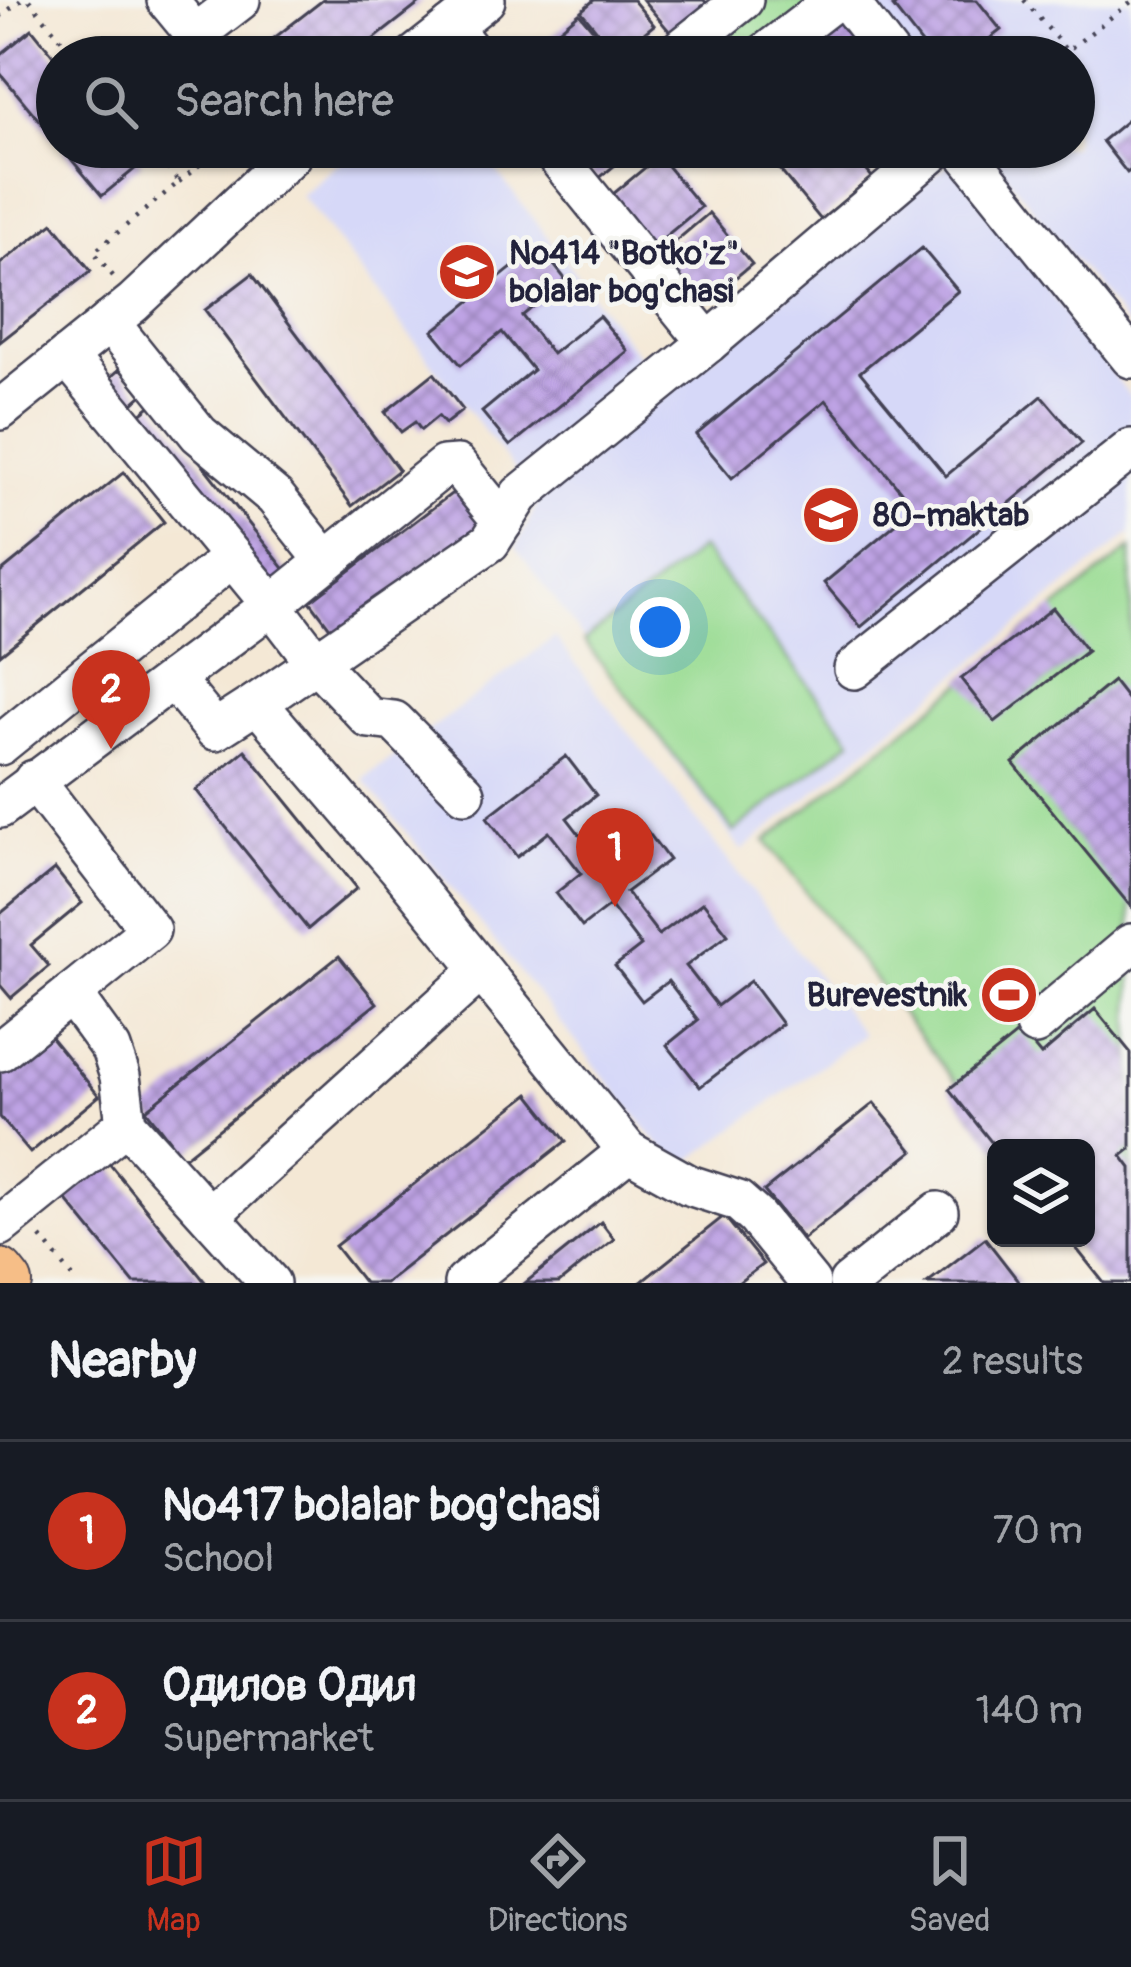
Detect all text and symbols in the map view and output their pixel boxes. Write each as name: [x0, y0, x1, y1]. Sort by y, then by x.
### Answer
search box: [36, 36, 1095, 168]
icon: search: [78, 69, 144, 135]
text: Search here: [174, 74, 394, 130]
place label: №414 "Botko'z" bolalar bog'chasi: [509, 233, 739, 312]
school or university icon: №414 "Botko'z" bolalar bog'chasi: [436, 241, 498, 303]
school or university icon: 80-maktab: [800, 484, 862, 546]
place label: 80-maktab: [873, 495, 1030, 536]
your location: [630, 597, 690, 657]
pin: 2: [72, 650, 150, 749]
pin: 1: [576, 808, 654, 907]
sports icon: Burevestnik: [978, 964, 1040, 1026]
place label: Burevestnik: [807, 975, 967, 1016]
map controls: [987, 1139, 1095, 1247]
button: layers: [987, 1139, 1095, 1247]
text: Nearby: [48, 1329, 196, 1393]
text: 2 results: [942, 1337, 1083, 1386]
text: №417 bolalar bog'chasi: [162, 1478, 600, 1534]
text: 1: [79, 1506, 95, 1555]
text: 70 m: [993, 1506, 1083, 1555]
text: School: [162, 1534, 274, 1583]
text: Одилов Одил: [162, 1658, 417, 1714]
text: 2: [76, 1686, 98, 1735]
text: 140 m: [975, 1686, 1083, 1735]
text: Supermarket: [162, 1714, 374, 1763]
tab: Map: [141, 1828, 207, 1941]
tab: Directions: [488, 1828, 628, 1941]
tab: Saved: [909, 1828, 990, 1941]

